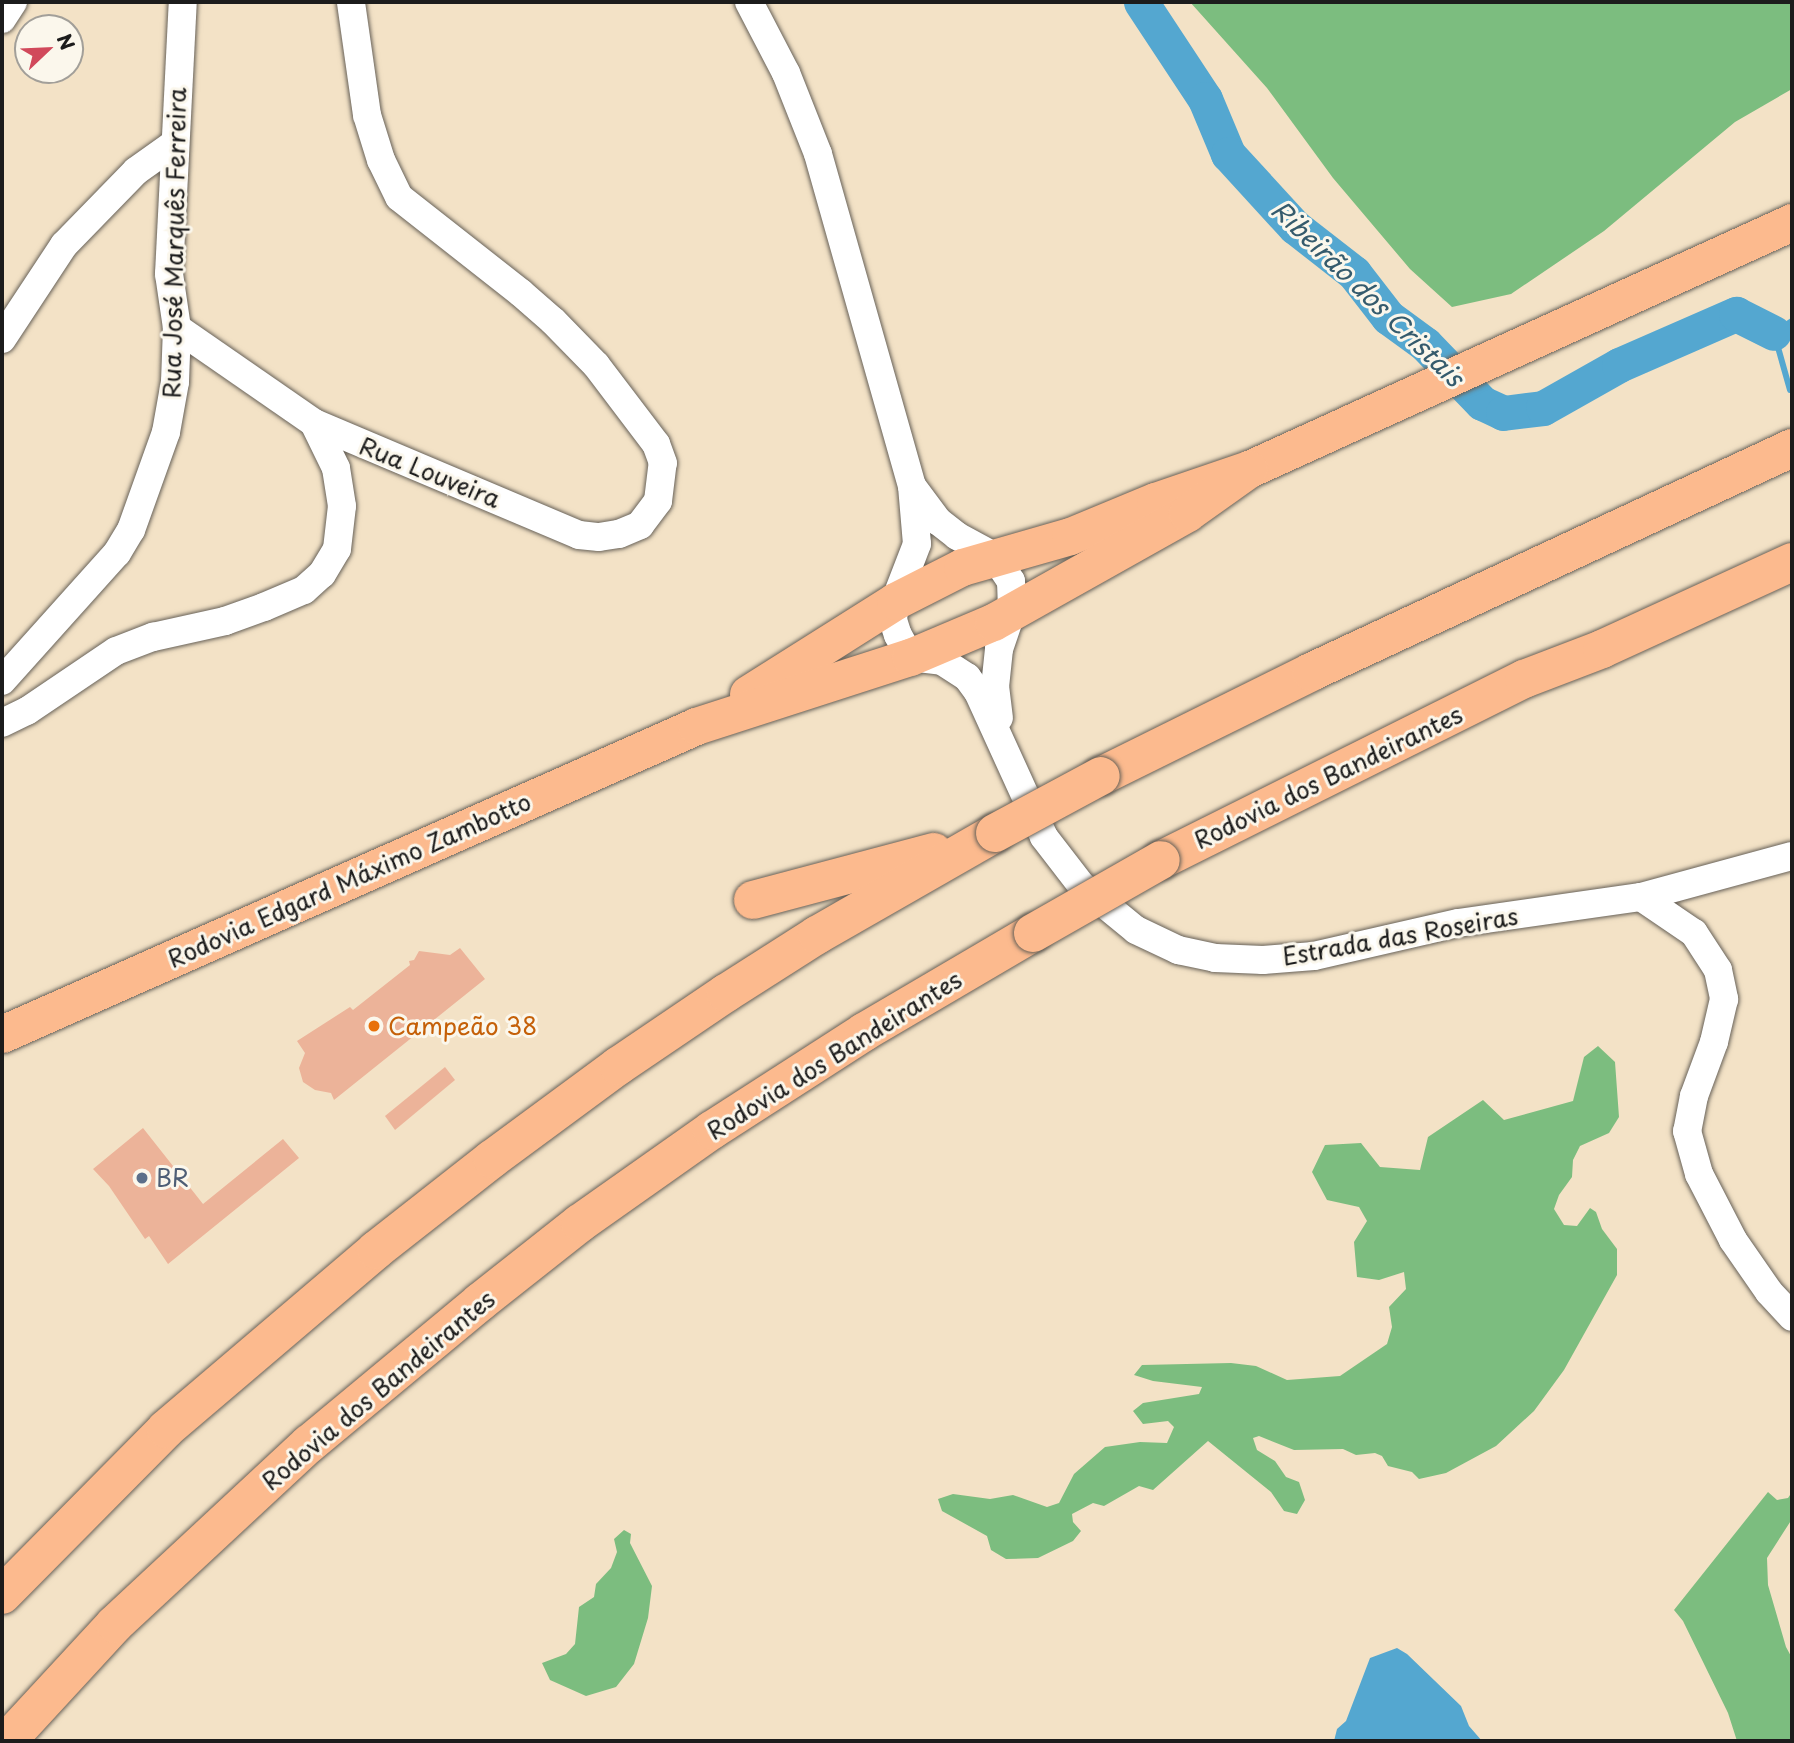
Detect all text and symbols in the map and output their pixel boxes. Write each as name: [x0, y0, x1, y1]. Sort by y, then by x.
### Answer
north arrow: [14, 14, 84, 84]
text: N: [51, 29, 82, 54]
street label: Rua José Marquês Ferreira: [157, 86, 191, 400]
water label: Ribeirão dos Cristais: [1265, 193, 1471, 393]
street label: Rua Louveira: [355, 430, 505, 514]
street label: Rodovia dos Bandeirantes: [1189, 699, 1467, 855]
street label: Rodovia Edgard Máximo Zambotto: [162, 786, 536, 974]
street label: Estrada das Roseiras: [1279, 901, 1521, 971]
street label: Rodovia dos Bandeirantes: [701, 965, 967, 1145]
place label: Campeão 38: [388, 1012, 536, 1040]
marker: Campeão 38: [366, 1018, 382, 1034]
place label: BR: [156, 1164, 189, 1192]
marker: BR: [134, 1170, 150, 1186]
street label: Rodovia dos Bandeirantes: [256, 1284, 500, 1496]

